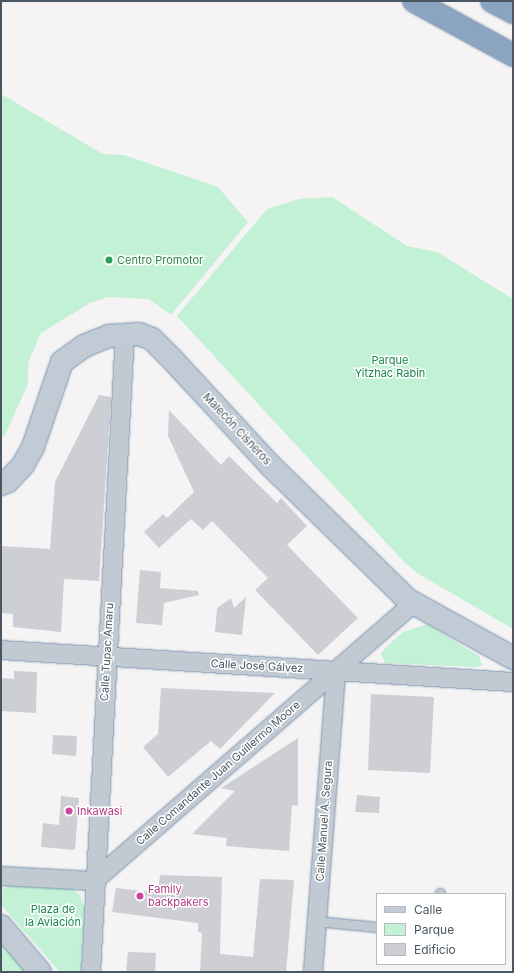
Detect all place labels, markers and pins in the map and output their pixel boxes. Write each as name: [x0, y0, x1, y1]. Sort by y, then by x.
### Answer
place label: Centro Promotor: [117, 253, 203, 267]
marker: Centro Promotor: [104, 255, 114, 265]
place label: Inkawasi: [77, 804, 122, 818]
marker: Inkawasi: [64, 806, 74, 816]
place label: Family backpakers: [148, 883, 209, 909]
marker: Family backpakers: [135, 891, 145, 901]

